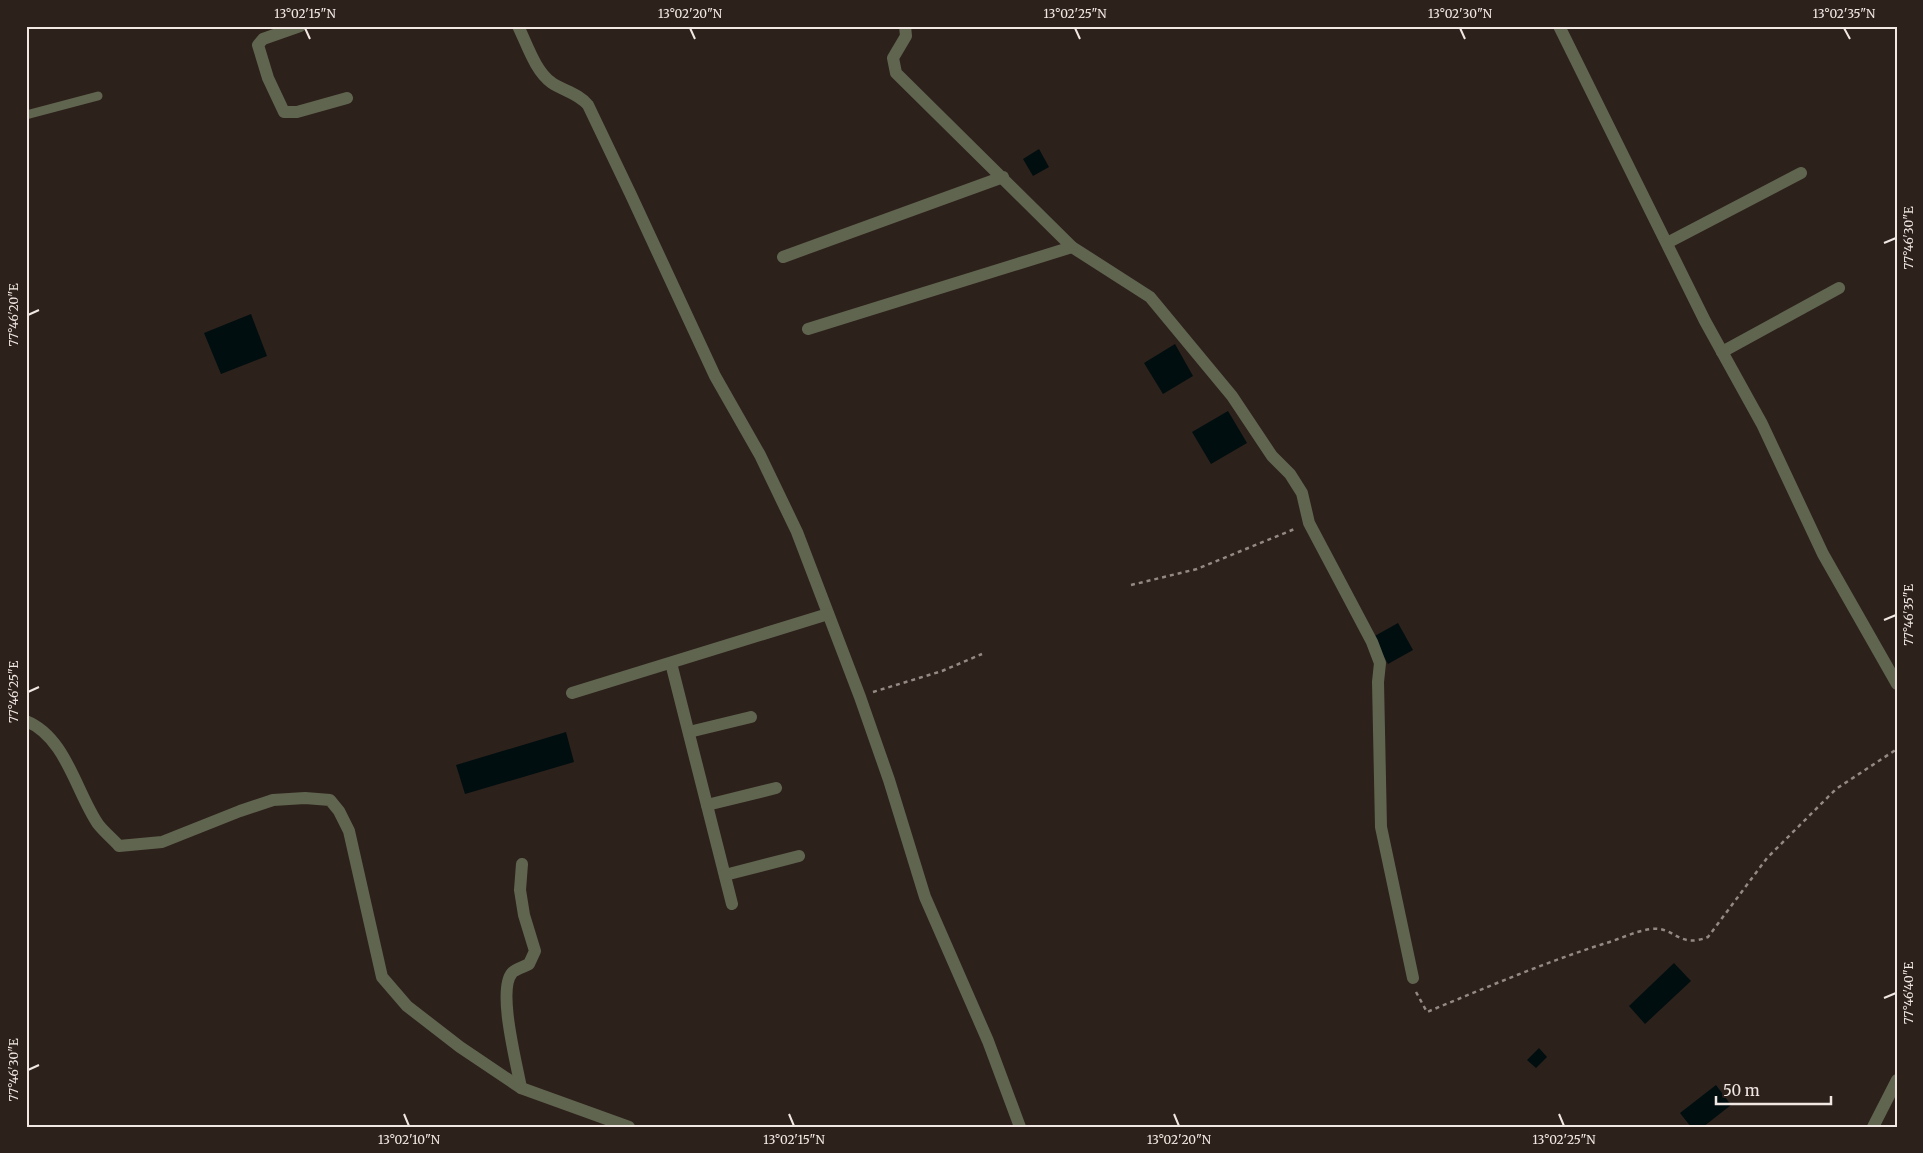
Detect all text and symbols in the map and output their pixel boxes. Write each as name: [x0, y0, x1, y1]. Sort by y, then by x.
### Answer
text: 13°02'15"N: [274, 6, 336, 21]
text: 13°02'20"N: [658, 6, 723, 21]
text: 13°02'25"N: [1043, 6, 1107, 21]
text: 13°02'30"N: [1428, 6, 1493, 21]
text: 13°02'35"N: [1813, 6, 1876, 21]
text: 77°46'30"E: [1901, 206, 1916, 270]
text: 77°46'20"E: [6, 283, 21, 347]
text: 77°46'35"E: [1901, 584, 1916, 646]
text: 77°46'25"E: [6, 661, 21, 723]
text: 77°46'40"E: [1901, 961, 1916, 1024]
text: 77°46'30"E: [6, 1038, 21, 1102]
scale bar: [1716, 1073, 1830, 1105]
text: 50 m: [1723, 1081, 1760, 1100]
text: 13°02'10"N: [378, 1132, 441, 1147]
text: 13°02'15"N: [763, 1132, 825, 1147]
text: 13°02'20"N: [1147, 1132, 1212, 1147]
text: 13°02'25"N: [1532, 1132, 1596, 1147]

